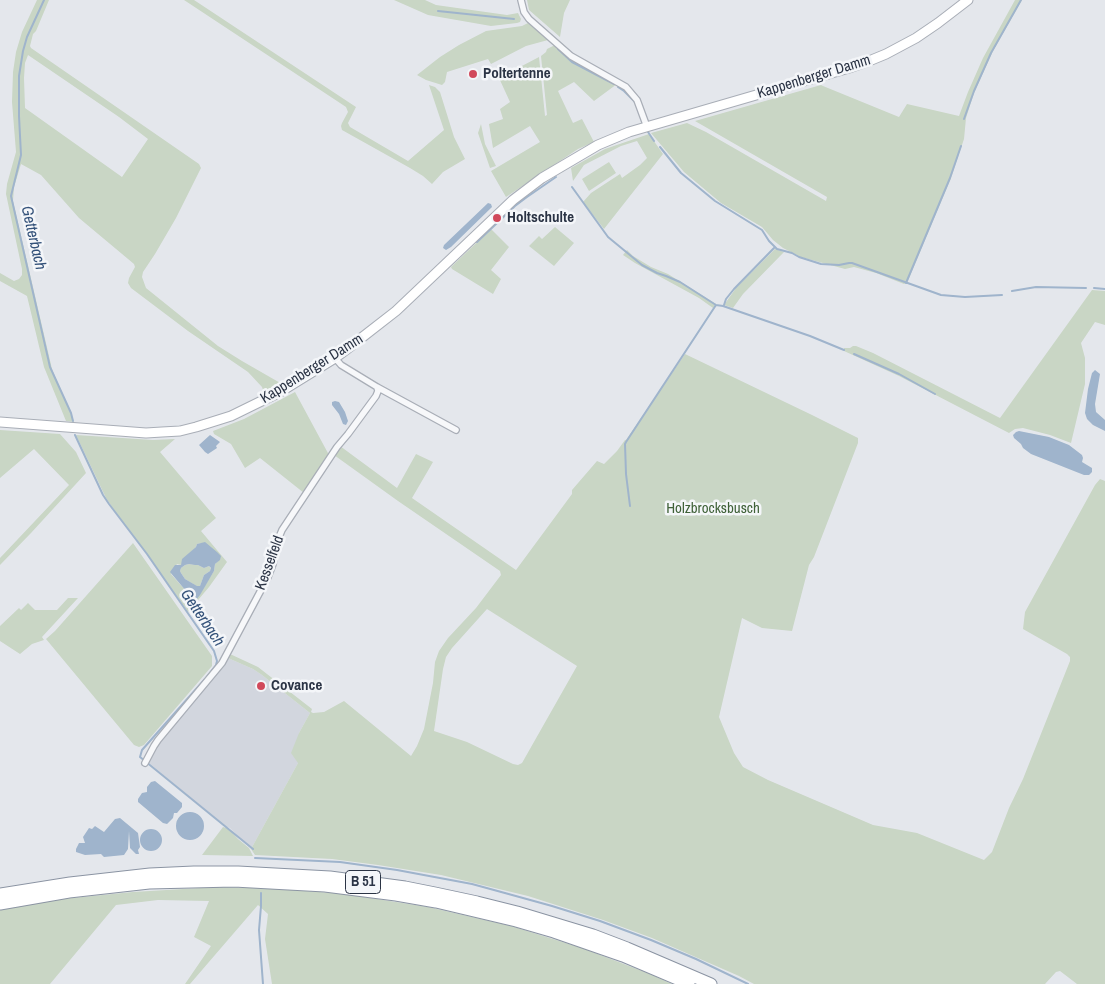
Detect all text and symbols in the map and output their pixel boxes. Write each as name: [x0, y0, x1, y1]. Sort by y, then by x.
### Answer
street label: Kappenberger Damm: [755, 51, 873, 103]
place label: Poltertenne: [483, 65, 551, 83]
marker: Poltertenne: [467, 68, 479, 80]
water label: Getterbach: [16, 204, 50, 272]
place label: Holtschulte: [507, 209, 574, 227]
marker: Holtschulte: [491, 212, 503, 224]
street label: Kappenberger Damm: [257, 330, 367, 408]
park label: Holzbrocksbusch: [666, 500, 760, 518]
street label: Kesselfeld: [252, 533, 288, 593]
water label: Getterbach: [176, 586, 228, 650]
place label: Covance: [271, 677, 322, 695]
marker: Covance: [255, 680, 267, 692]
road number: B 51: [346, 870, 380, 894]

